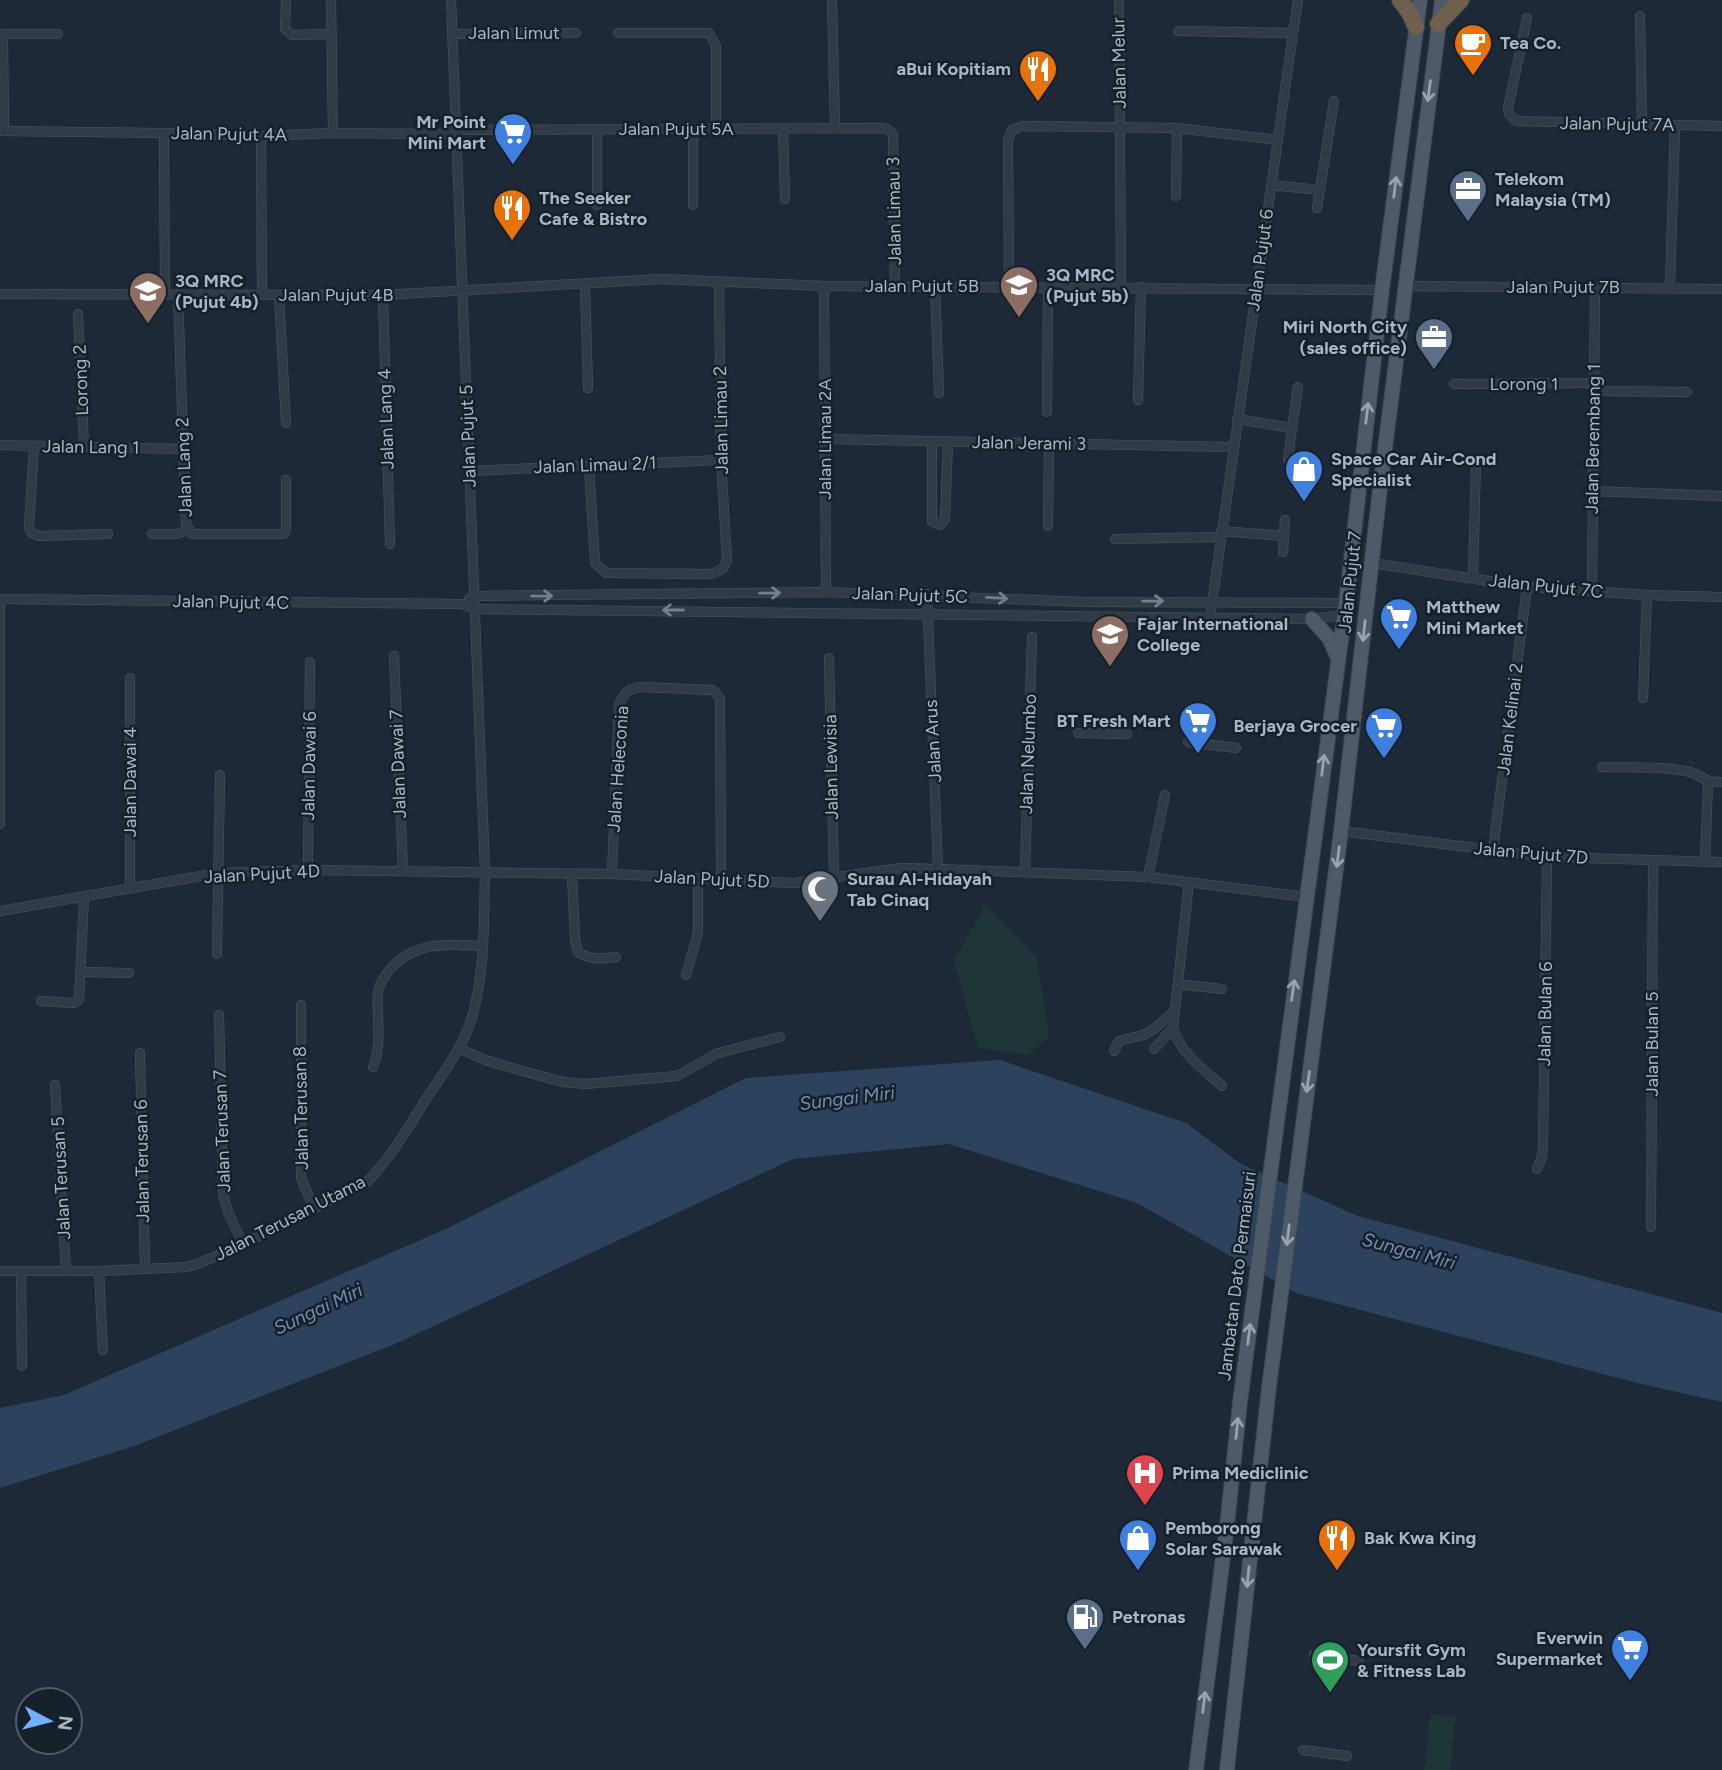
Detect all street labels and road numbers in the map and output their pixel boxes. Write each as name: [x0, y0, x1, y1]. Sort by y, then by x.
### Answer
street label: Jalan Melur: [1107, 17, 1131, 109]
street label: Jalan Limut: [468, 22, 560, 44]
street label: Jalan Pujut 7A: [1560, 112, 1674, 136]
street label: Jalan Pujut 5A: [618, 118, 734, 140]
street label: Jalan Pujut 4A: [171, 122, 287, 146]
street label: Jalan Limau 3: [882, 157, 906, 265]
street label: Jalan Pujut 6: [1242, 208, 1278, 312]
street label: Jalan Pujut 5B: [865, 275, 979, 297]
street label: Jalan Pujut 7B: [1506, 276, 1620, 298]
street label: Jalan Pujut 4B: [279, 284, 393, 306]
street label: Lorong 2: [69, 344, 93, 416]
street label: Jalan Berembang 1: [1581, 364, 1605, 514]
street label: Jalan Limau 2: [709, 365, 733, 475]
street label: Jalan Lang 4: [373, 368, 399, 470]
street label: Lorong 1: [1490, 373, 1558, 395]
street label: Jalan Limau 2A: [814, 379, 836, 499]
street label: Jalan Pujut 5: [455, 384, 481, 488]
street label: Jalan Lang 2: [171, 417, 197, 517]
street label: Jalan Jerami 3: [972, 431, 1086, 455]
street label: Jalan Lang 1: [42, 435, 140, 459]
street label: Jalan Limau 2/1: [533, 452, 657, 478]
street label: Jalan Pujut 7: [1334, 530, 1366, 634]
street label: Jalan Pujut 7C: [1488, 569, 1604, 603]
street label: Jalan Pujut 5C: [852, 582, 968, 608]
street label: Jalan Pujut 4C: [172, 590, 290, 614]
street label: Jalan Kelinai 2: [1492, 662, 1528, 776]
street label: Jalan Nelumbo: [1015, 694, 1041, 814]
street label: Jalan Arus: [920, 699, 946, 783]
street label: Jalan Heleconia: [603, 705, 633, 833]
street label: Jalan Dawai 7: [385, 709, 411, 819]
street label: Jalan Dawai 6: [297, 711, 321, 821]
street label: Jalan Lewisia: [819, 714, 843, 820]
street label: Jalan Dawai 4: [119, 727, 141, 837]
street label: Jalan Pujut 7D: [1473, 837, 1589, 869]
street label: Jalan Pujut 4D: [203, 860, 321, 888]
street label: Jalan Pujut 5D: [654, 865, 770, 893]
street label: Jalan Bulan 6: [1533, 961, 1557, 1067]
street label: Jalan Bulan 5: [1641, 991, 1663, 1097]
street label: Jalan Terusan 8: [289, 1046, 313, 1170]
street label: Jalan Terusan 7: [209, 1069, 235, 1193]
street label: Jalan Terusan 6: [130, 1099, 154, 1223]
street label: Jalan Terusan 5: [47, 1116, 75, 1240]
street label: Jalan Terusan Utama: [211, 1170, 369, 1266]
street label: Jambatan Dato Permaisuri: [1213, 1170, 1261, 1382]

